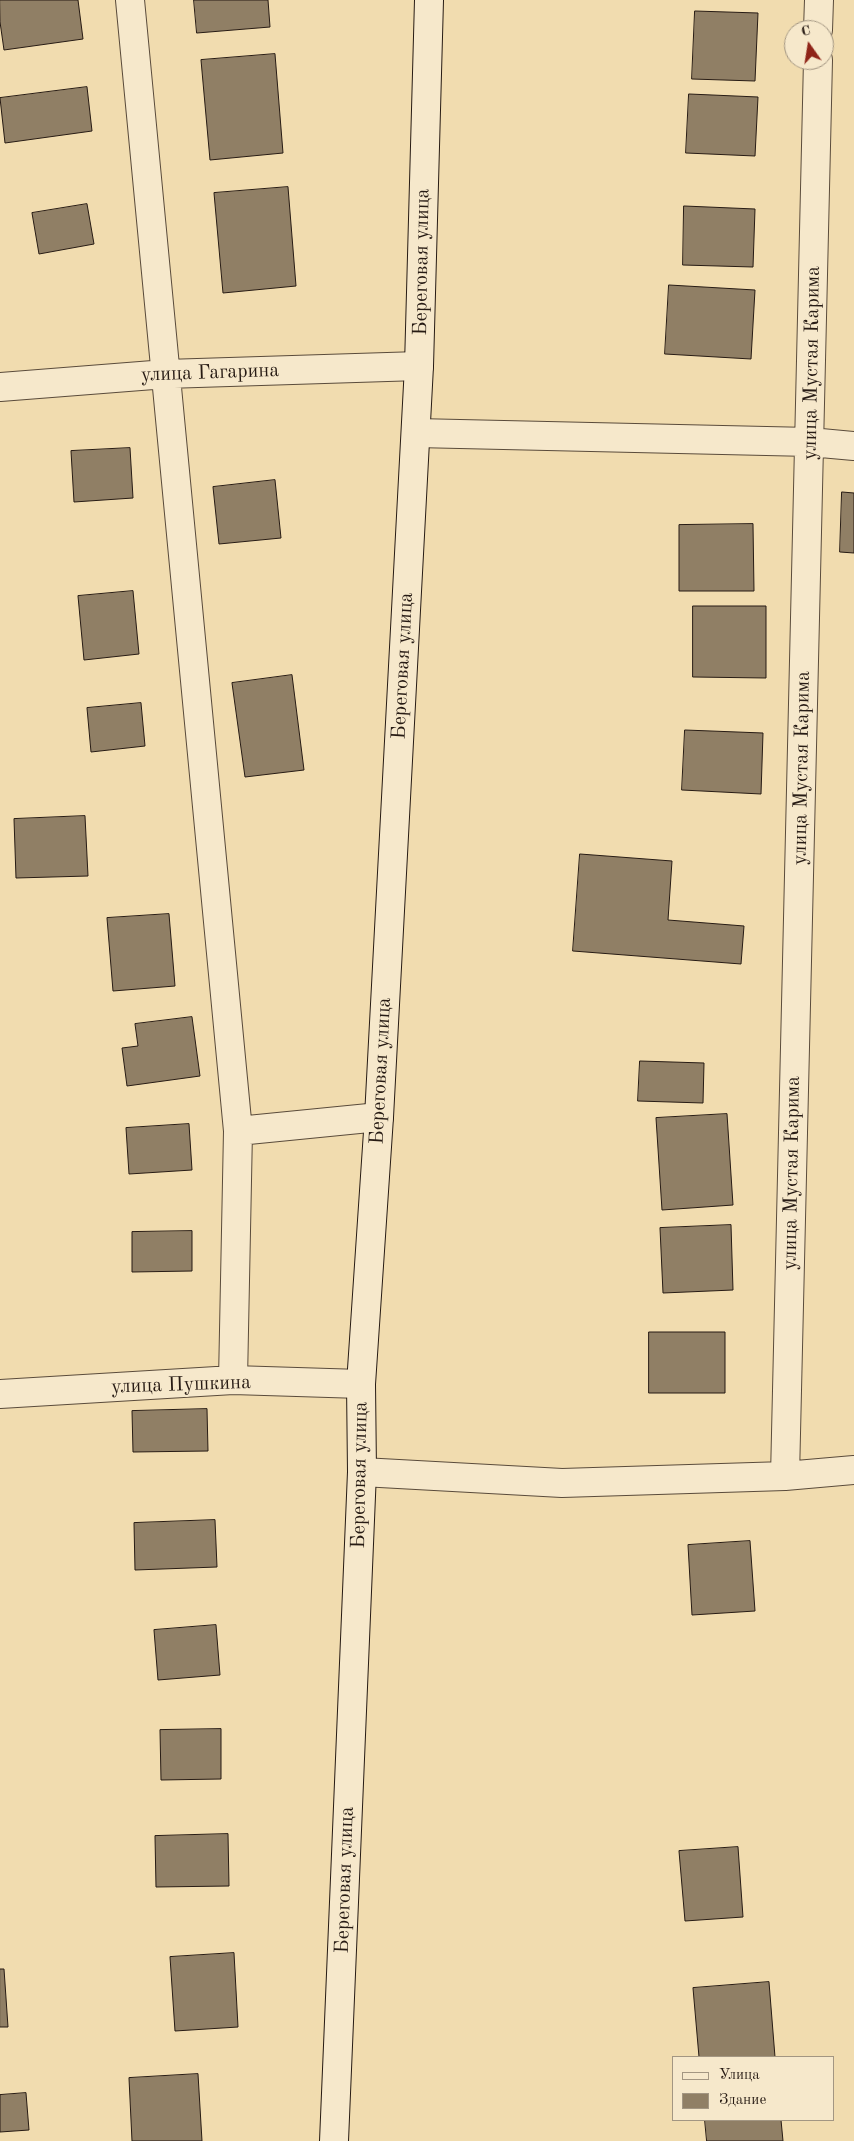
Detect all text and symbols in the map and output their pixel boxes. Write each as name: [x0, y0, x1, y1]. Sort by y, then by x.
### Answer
north arrow: [784, 20, 834, 70]
text: С: [800, 23, 812, 39]
street label: Береговая улица: [409, 188, 435, 336]
street label: улица Мустая Карима: [798, 266, 826, 460]
street label: улица Гагарина: [140, 359, 280, 387]
street label: Береговая улица: [387, 592, 419, 740]
street label: улица Мустая Карима: [788, 671, 816, 865]
street label: Береговая улица: [365, 997, 397, 1145]
street label: улица Мустая Карима: [778, 1076, 806, 1270]
street label: улица Пушкина: [111, 1371, 251, 1399]
street label: Береговая улица: [347, 1401, 373, 1549]
street label: Береговая улица: [330, 1806, 360, 1954]
legend: [672, 2056, 834, 2121]
text: Улица: [719, 2068, 760, 2083]
text: Здание: [719, 2093, 766, 2108]

